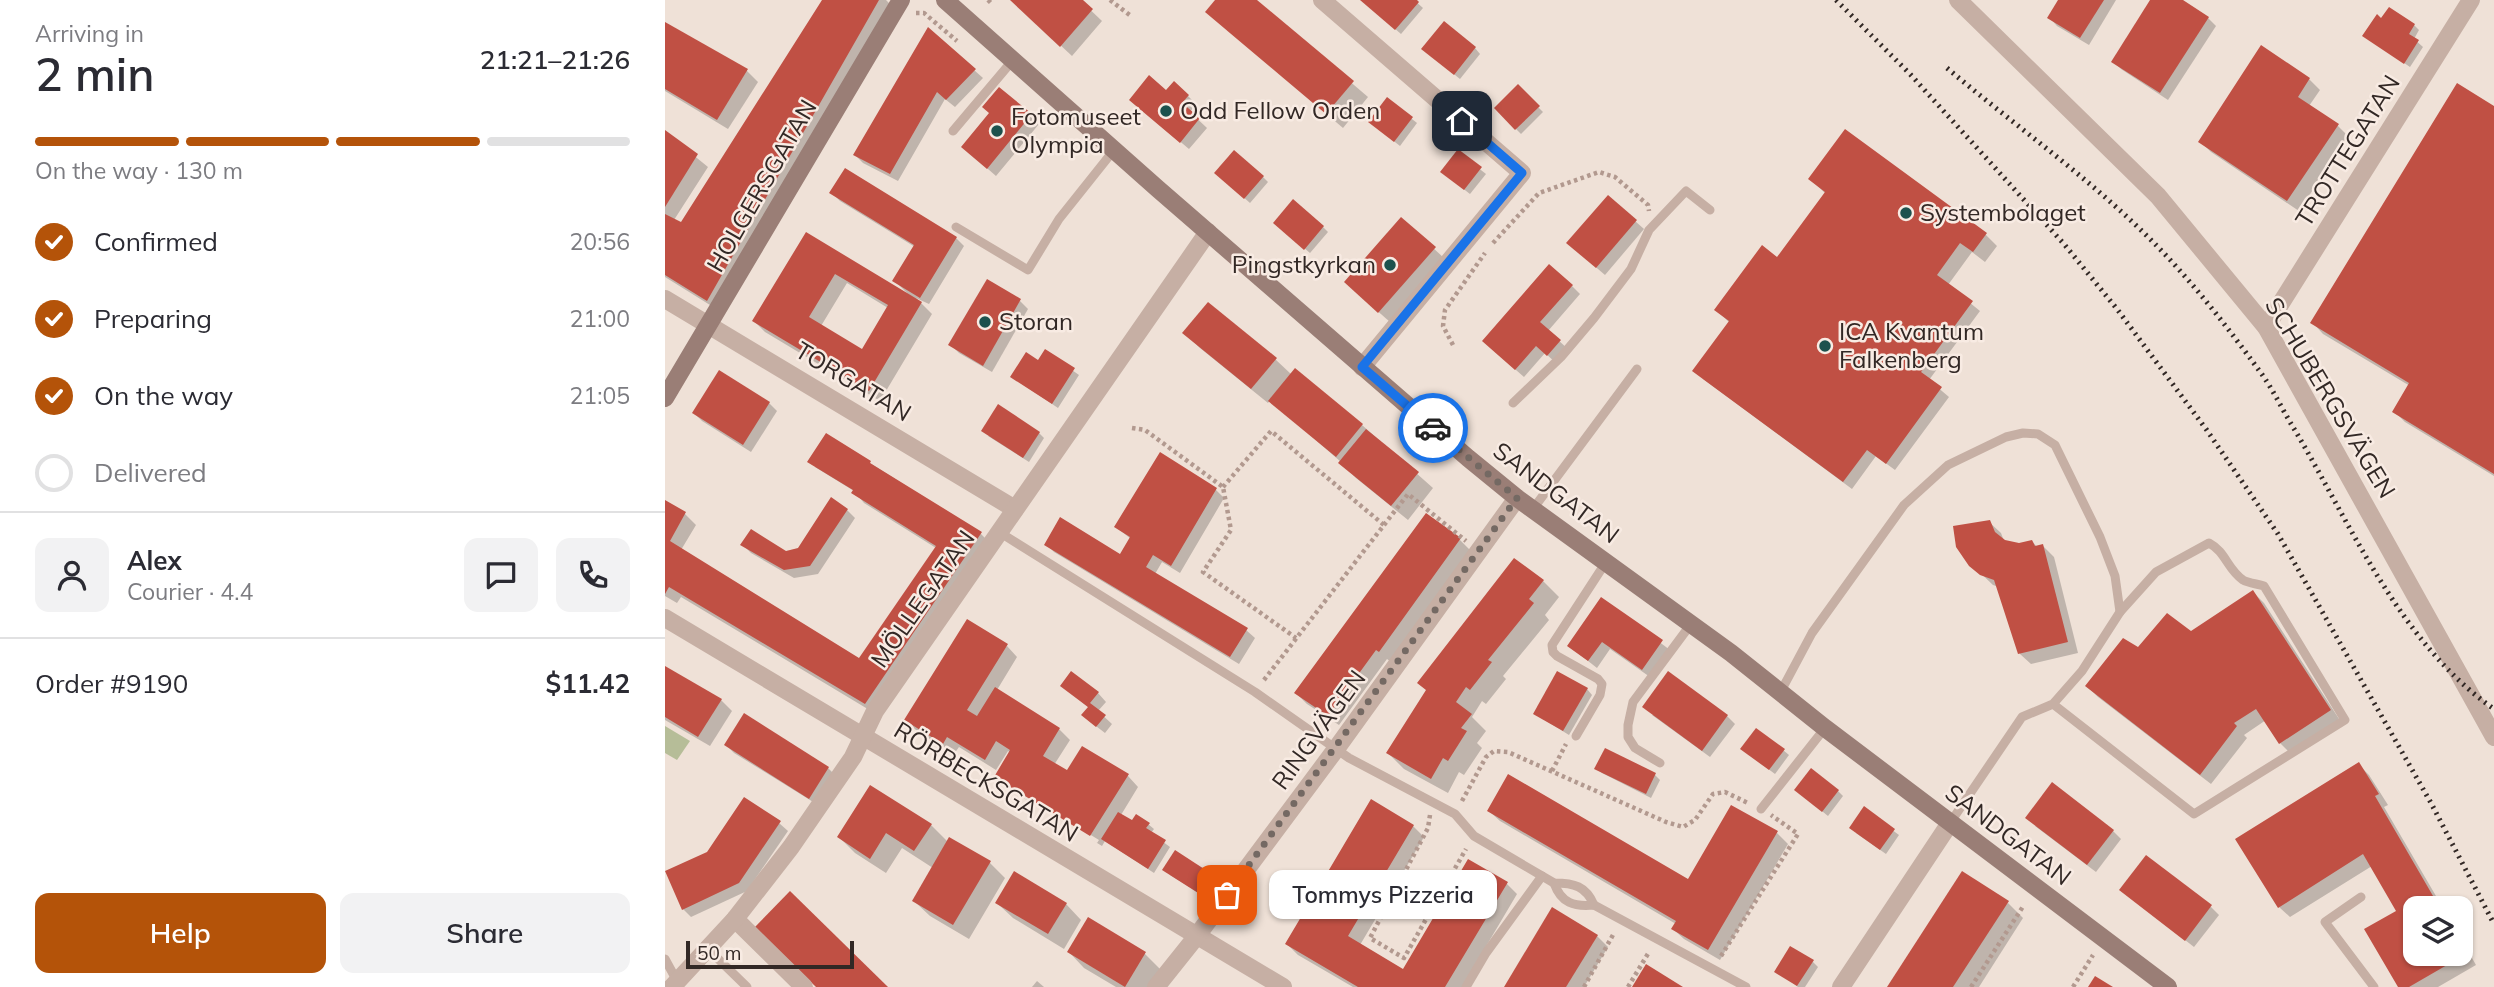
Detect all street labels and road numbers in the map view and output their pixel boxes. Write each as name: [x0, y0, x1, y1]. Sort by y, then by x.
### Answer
street label: TROTTEGATAN: [2289, 69, 2406, 232]
street label: HOLGERSGATAN: [700, 94, 823, 277]
street label: SCHUBERGSVÄGEN: [2259, 292, 2403, 503]
street label: TORGATAN: [790, 335, 917, 427]
street label: SANDGATAN: [1488, 435, 1626, 549]
street label: MÖLLEGATAN: [864, 524, 981, 673]
street label: RINGVÄGEN: [1265, 664, 1372, 795]
street label: RÖRBECKSGATAN: [889, 714, 1084, 848]
street label: SANDGATAN: [1940, 777, 2078, 891]

